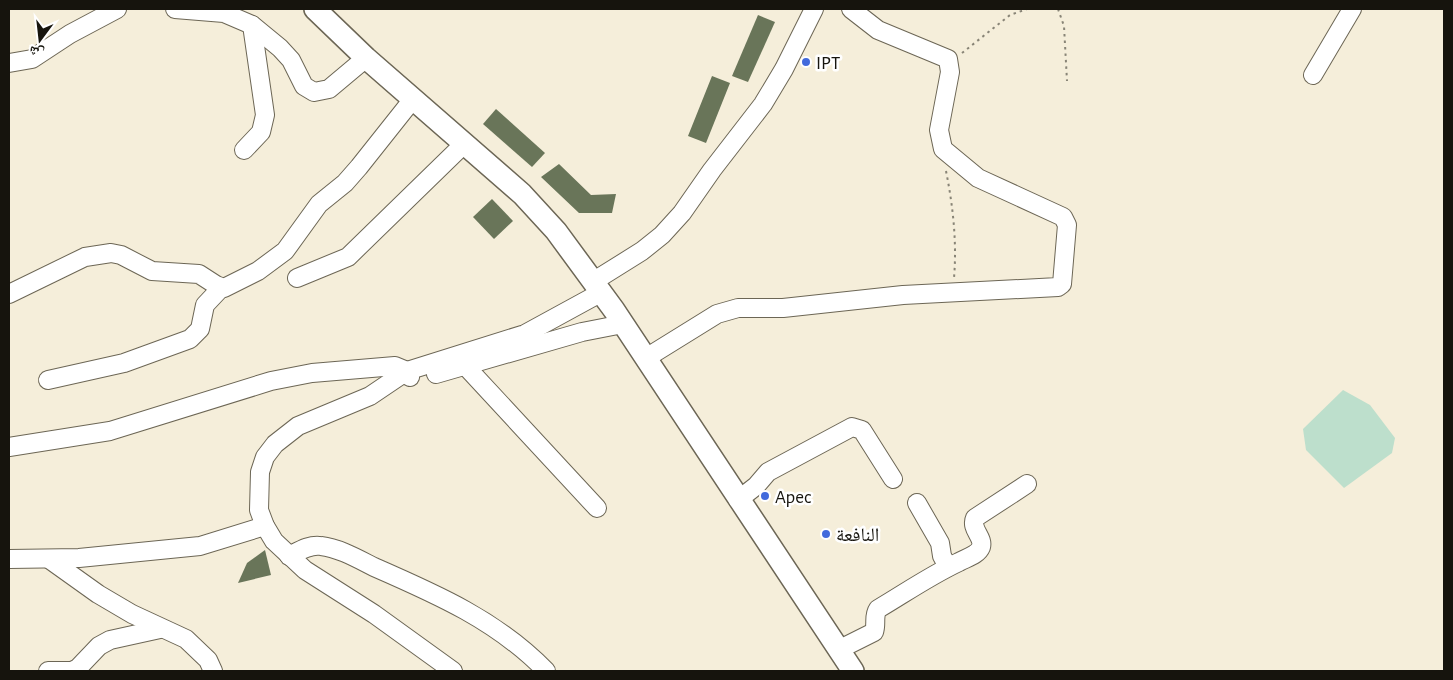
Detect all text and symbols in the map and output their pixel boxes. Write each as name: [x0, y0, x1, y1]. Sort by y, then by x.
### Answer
north arrow: [15, 15, 65, 65]
text: ش: [28, 42, 46, 60]
place label: IPT: [816, 54, 840, 73]
marker: IPT: [800, 56, 812, 68]
place label: Apec: [775, 488, 811, 507]
marker: Apec: [759, 490, 771, 502]
place label: النافعة: [836, 526, 879, 545]
marker: النافعة: [820, 528, 832, 540]

